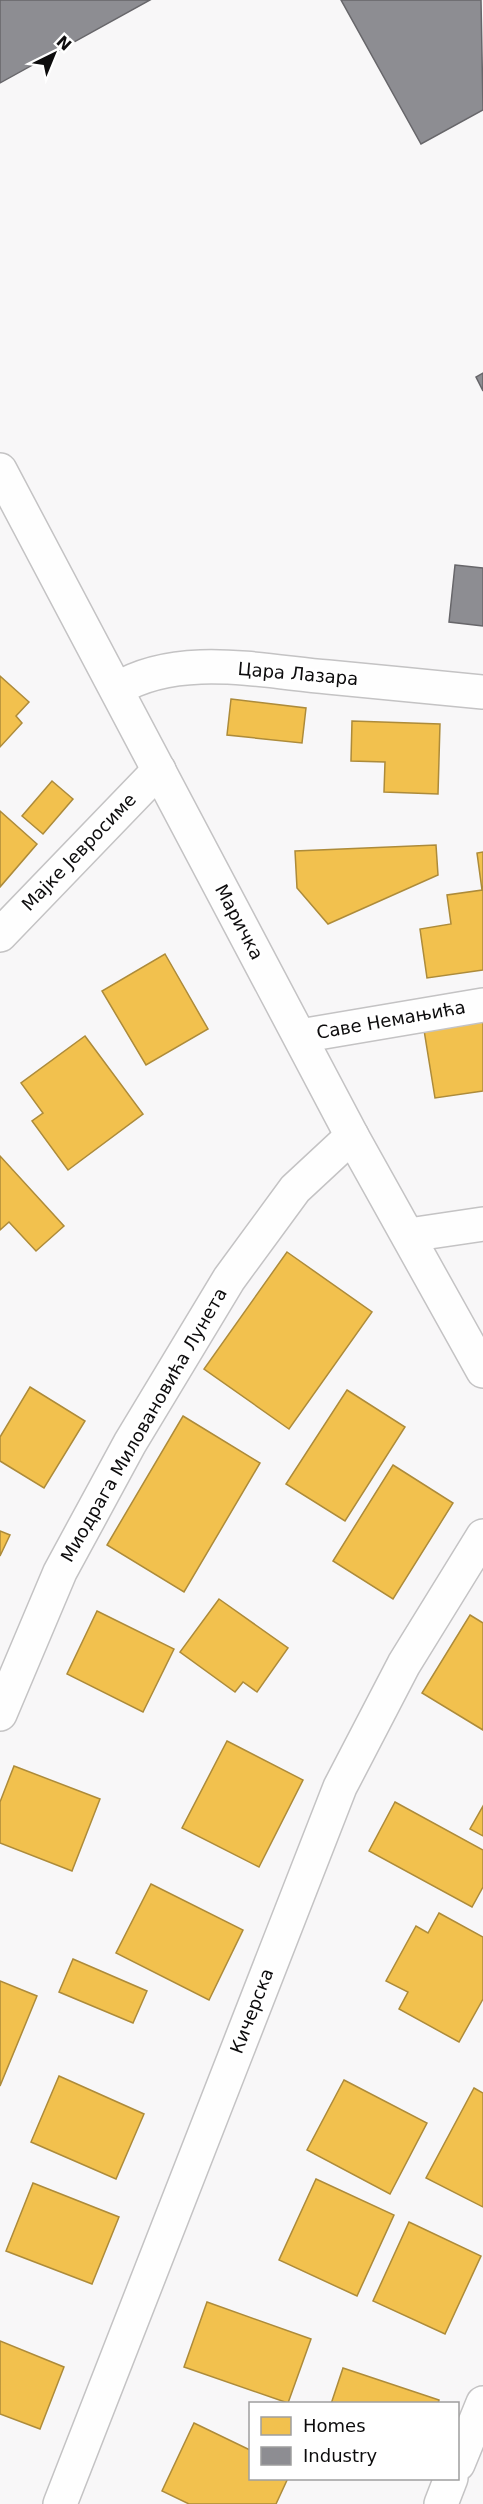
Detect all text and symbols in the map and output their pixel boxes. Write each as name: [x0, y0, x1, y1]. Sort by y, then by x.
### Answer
north arrow: [24, 24, 84, 84]
text: N: [53, 32, 75, 55]
street label: Цара Лазара: [237, 658, 359, 689]
street label: Мајке Јевросиме: [17, 789, 140, 915]
street label: Маричка: [211, 881, 268, 963]
street label: Саве Немањића: [315, 996, 467, 1043]
street label: Миодрага Миловановића Лунета: [56, 1284, 231, 1565]
street label: Кичерска: [226, 1965, 277, 2056]
legend: [249, 2402, 459, 2480]
text: Homes: [303, 2415, 366, 2436]
text: Industry: [303, 2445, 377, 2466]

